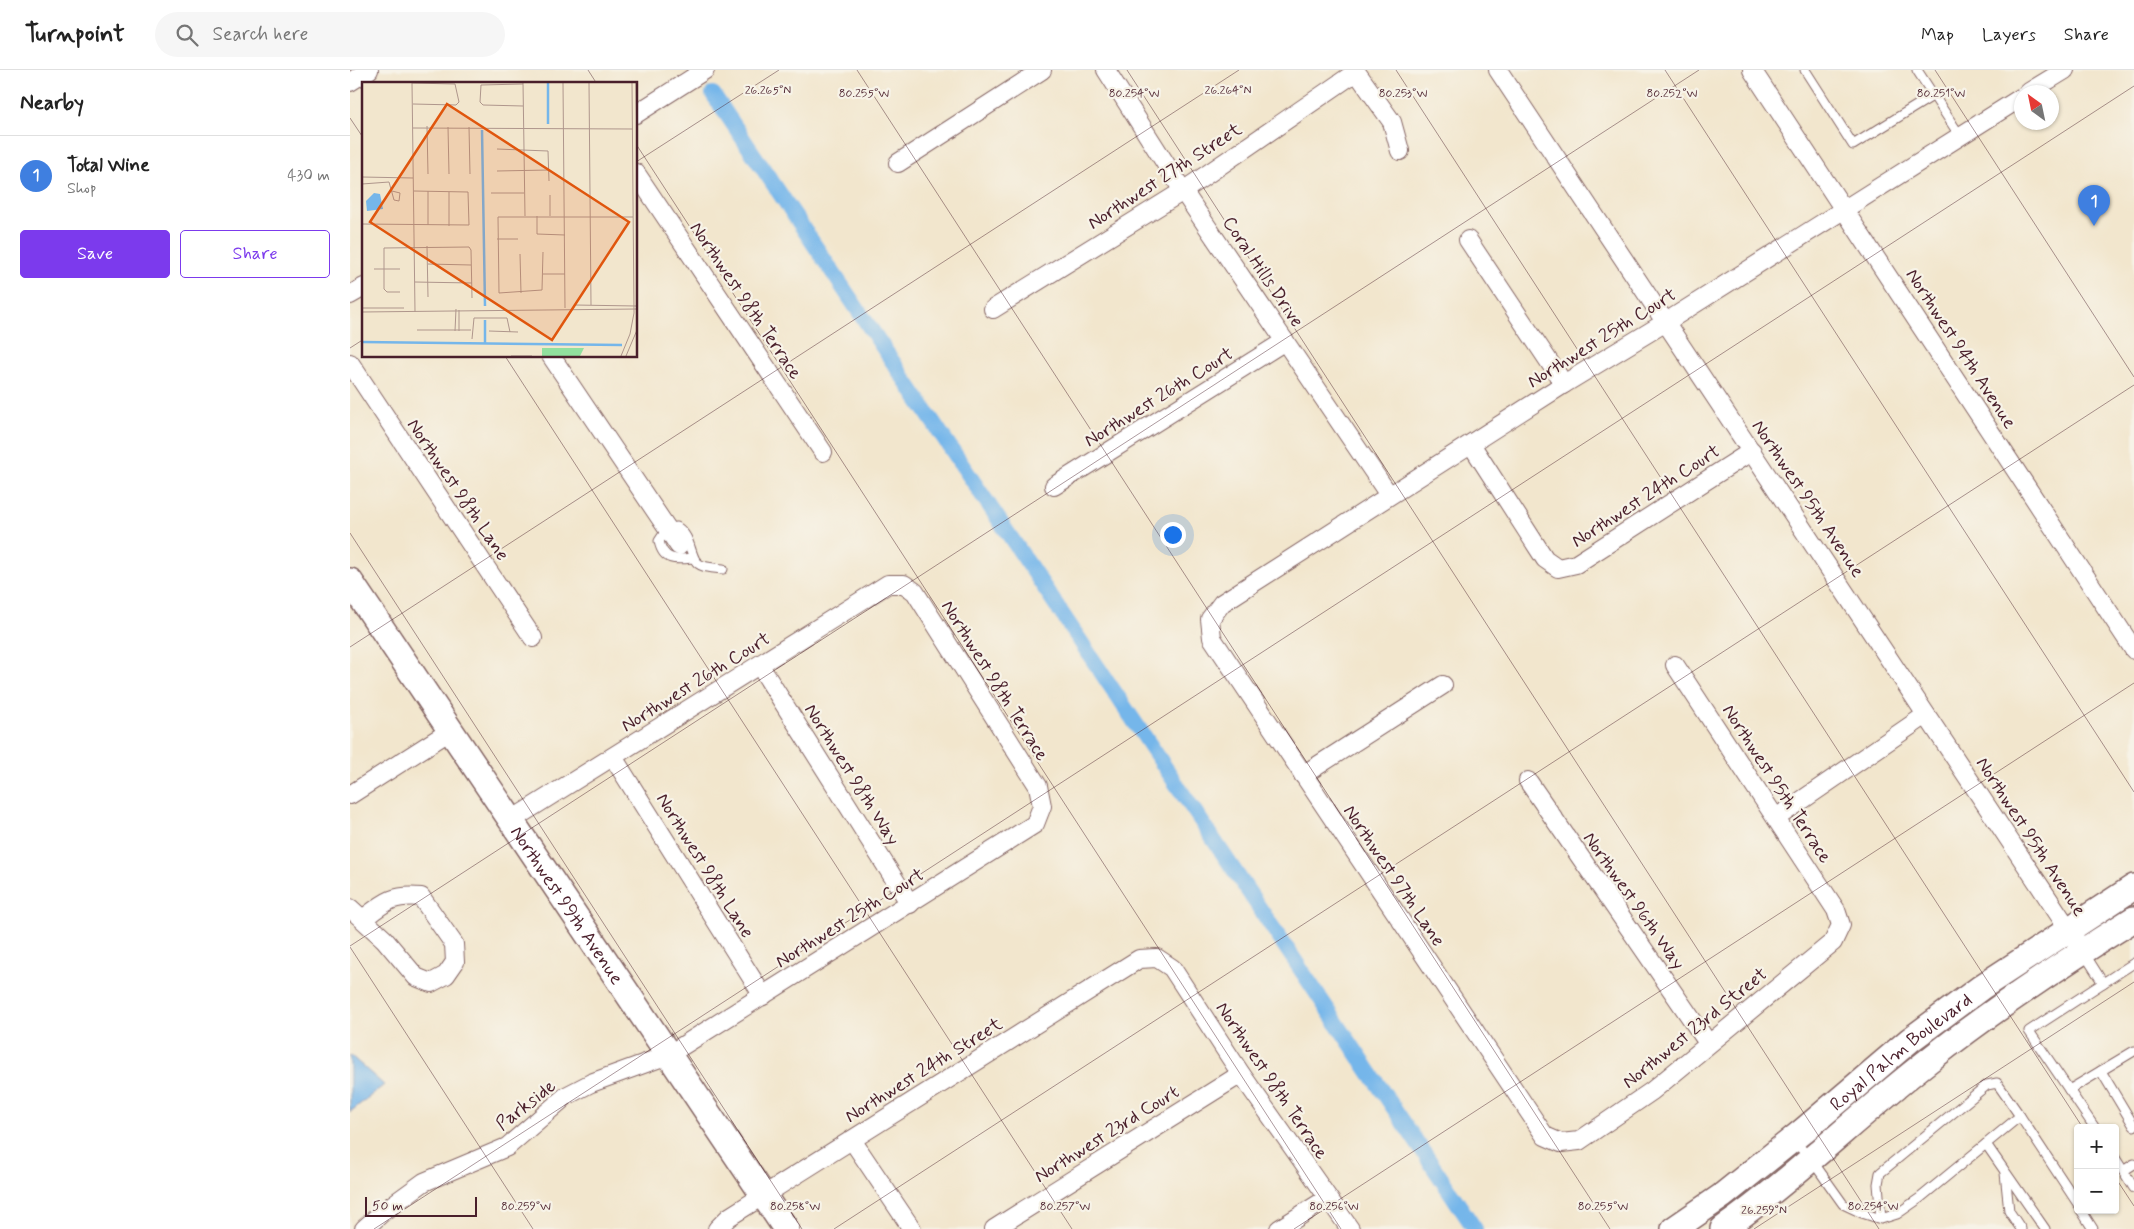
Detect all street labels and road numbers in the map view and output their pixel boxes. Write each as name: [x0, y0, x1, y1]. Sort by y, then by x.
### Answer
street label: Northwest 27th Street: [1083, 117, 1247, 236]
street label: Coral Hills Drive: [1216, 211, 1309, 332]
street label: Northwest 98th Terrace: [684, 217, 808, 384]
street label: Northwest 94th Avenue: [1900, 264, 2022, 434]
street label: Northwest 25th Court: [1523, 282, 1681, 394]
street label: Northwest 26th Court: [1079, 341, 1238, 453]
street label: Northwest 98th Lane: [401, 414, 515, 566]
street label: Northwest 95th Avenue: [1746, 415, 1870, 583]
street label: Northwest 24th Court: [1567, 439, 1725, 554]
street label: Northwest 98th Terrace: [935, 596, 1054, 766]
street label: Northwest 26th Court: [616, 626, 775, 738]
street label: Northwest 98th Way: [798, 699, 905, 850]
street label: Northwest 95th Terrace: [1716, 700, 1837, 868]
street label: Northwest 95th Avenue: [1970, 752, 2092, 921]
street label: Northwest 98th Lane: [650, 789, 759, 943]
street label: Northwest 97th Lane: [1337, 800, 1450, 951]
street label: Northwest 99th Avenue: [504, 821, 629, 990]
street label: Northwest 96th Way: [1577, 827, 1691, 975]
street label: Northwest 25th Court: [771, 862, 929, 974]
street label: Northwest 23rd Street: [1617, 962, 1773, 1094]
street label: Royal Palm Boulevard: [1825, 988, 1977, 1117]
street label: Northwest 98th Terrace: [1210, 997, 1334, 1164]
street label: Northwest 24th Street: [840, 1012, 1007, 1129]
street label: Parkside: [491, 1074, 561, 1136]
street label: Northwest 23rd Court: [1030, 1080, 1184, 1189]

